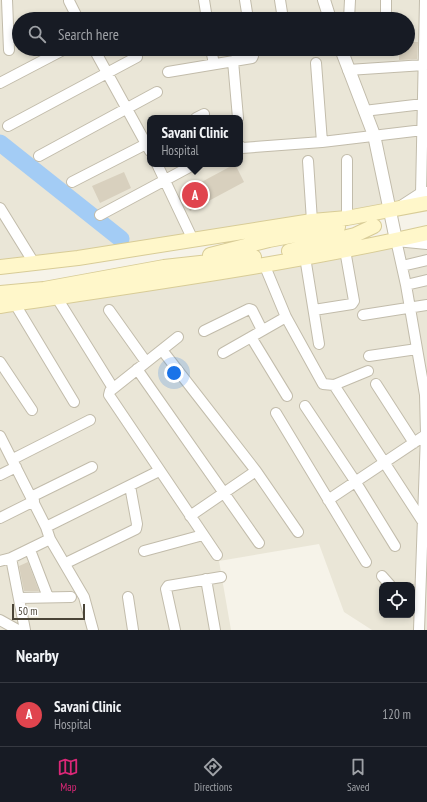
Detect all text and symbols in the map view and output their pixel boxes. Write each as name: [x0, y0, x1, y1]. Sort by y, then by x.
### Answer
search box: [12, 12, 415, 56]
icon: search: [26, 23, 48, 45]
text: Search here: [58, 25, 119, 44]
popup: [147, 115, 243, 167]
text: Savani Clinic: [161, 123, 229, 142]
text: Hospital: [161, 142, 199, 159]
pin: A: [182, 180, 208, 210]
your location: [164, 363, 184, 383]
map controls: [379, 582, 415, 618]
button: locate: [379, 582, 415, 618]
scale bar: [12, 602, 85, 621]
text: 50 m: [18, 604, 37, 618]
text: Nearby: [16, 645, 59, 667]
text: Savani Clinic: [54, 697, 121, 716]
text: A: [26, 706, 32, 723]
text: 120 m: [382, 706, 411, 723]
text: Hospital: [54, 716, 91, 733]
tab: Map: [57, 756, 79, 794]
tab: Directions: [194, 756, 232, 794]
tab: Saved: [347, 756, 370, 794]

